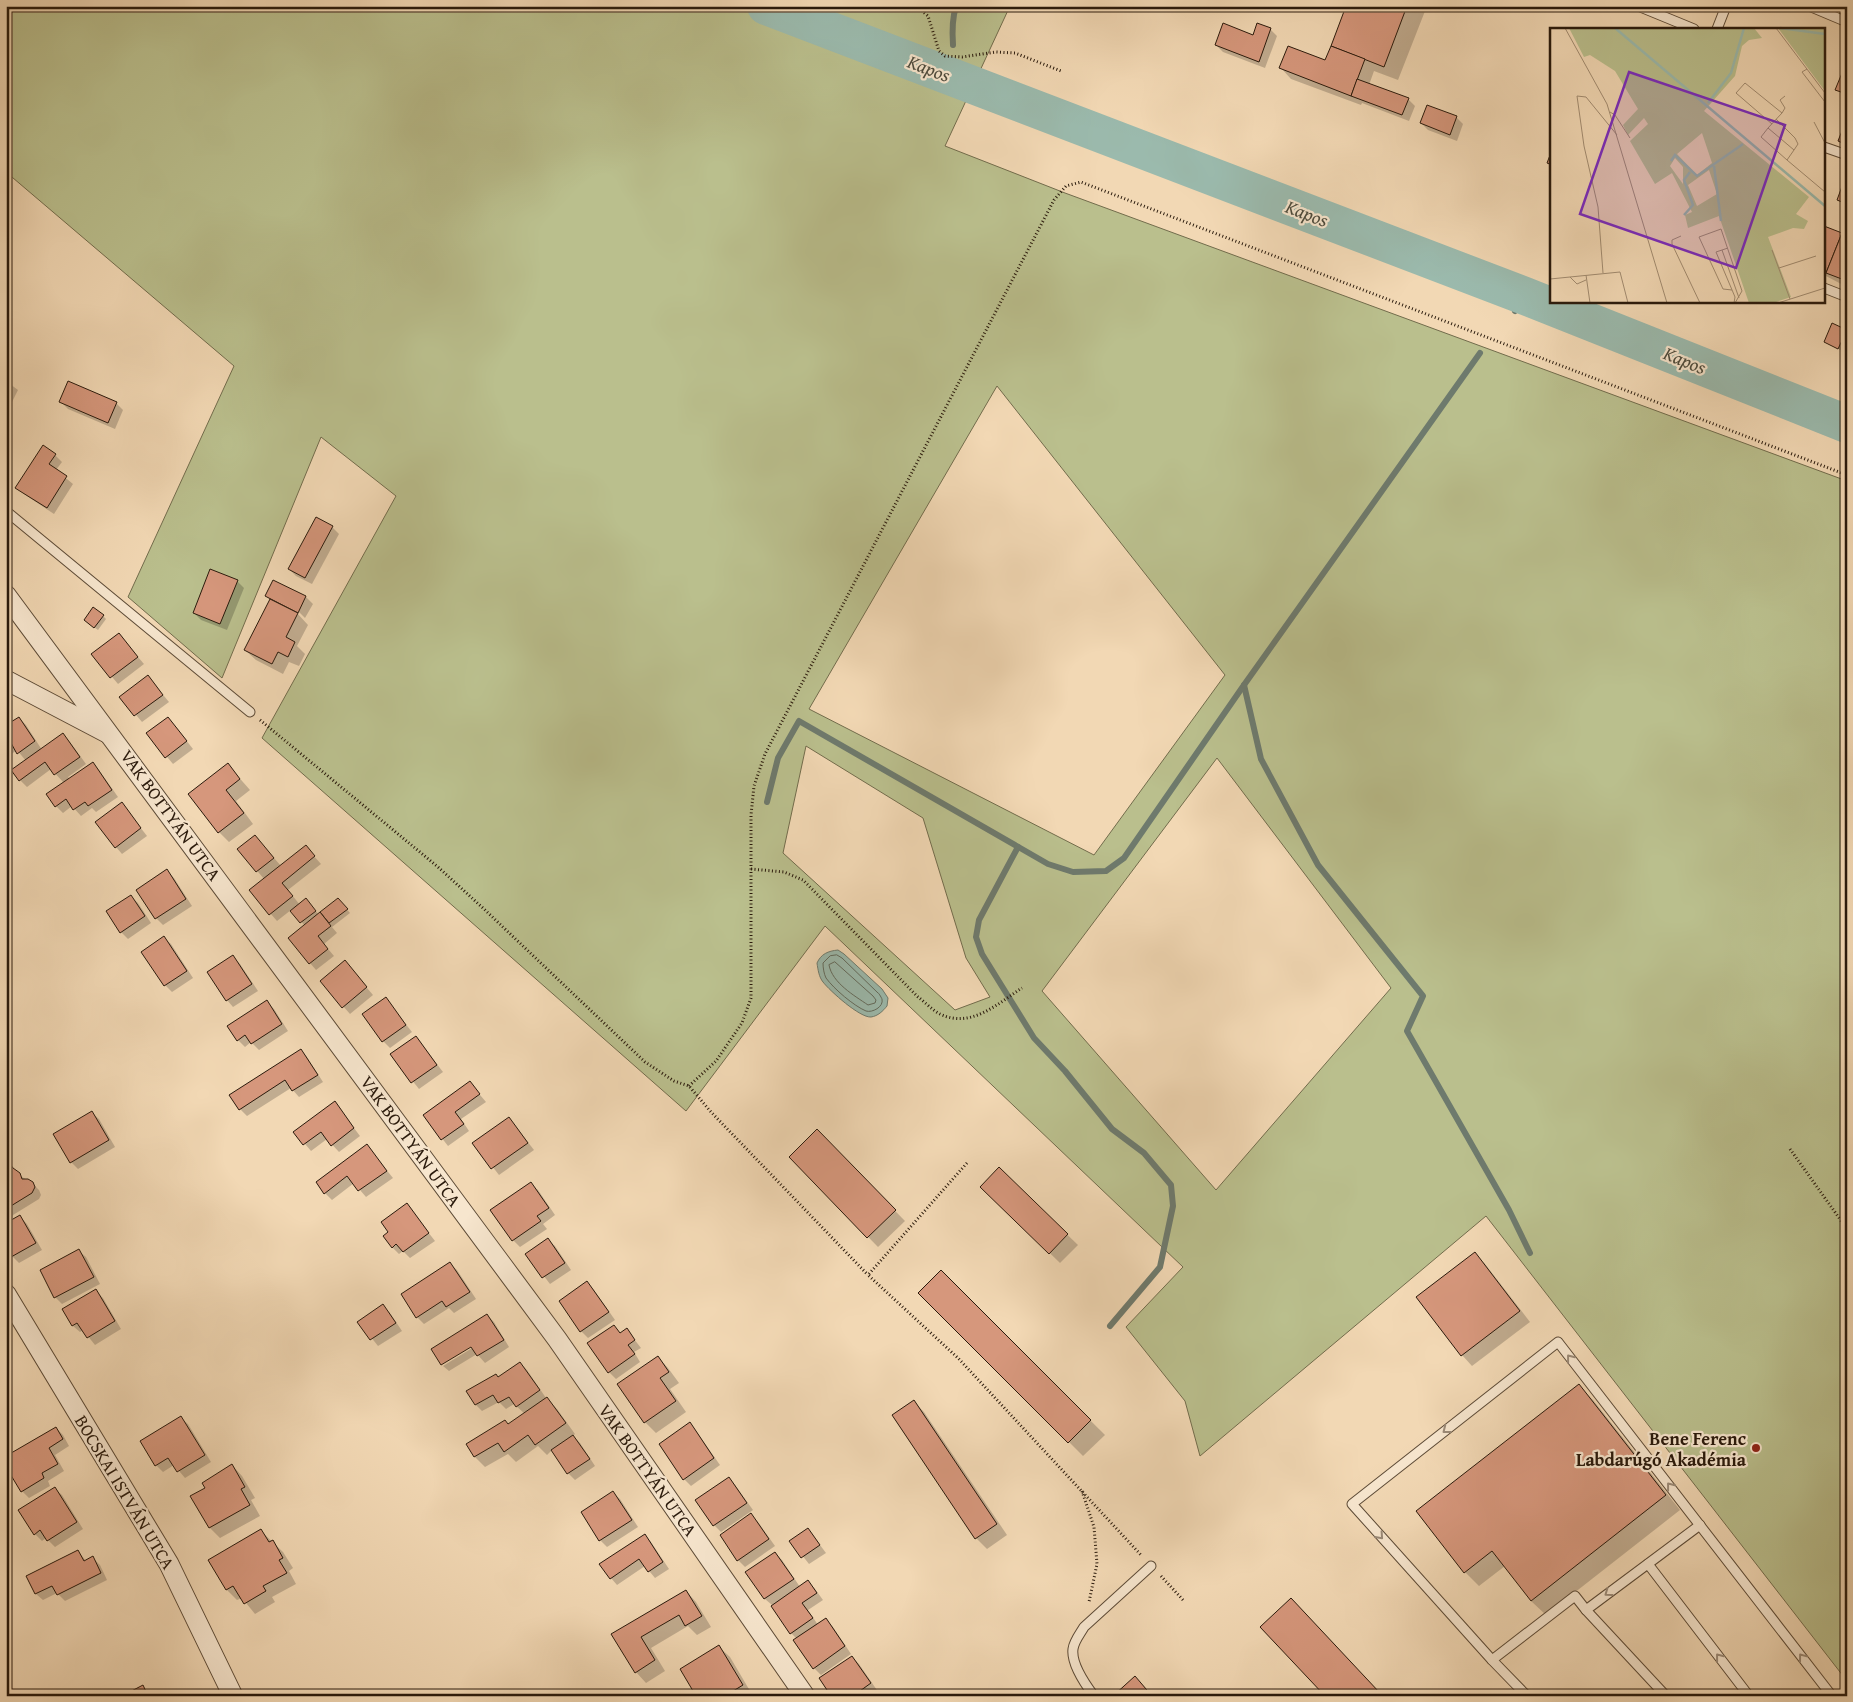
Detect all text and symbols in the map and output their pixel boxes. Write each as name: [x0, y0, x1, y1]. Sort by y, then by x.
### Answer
inset map: [1550, 28, 1826, 302]
water label: Kapos: [903, 47, 954, 89]
water label: Kapos: [1281, 192, 1332, 234]
water label: Kapos: [1659, 339, 1711, 381]
street label: VAK BOTTYÁN UTCA: [114, 744, 228, 886]
street label: VAK BOTTYÁN UTCA: [354, 1070, 468, 1212]
one-way arrow: [1568, 1355, 1576, 1364]
street label: VAK BOTTYÁN UTCA: [592, 1398, 704, 1542]
street label: BOCSKAI ISTVÁN UTCA: [68, 1410, 182, 1574]
one-way arrow: [1442, 1424, 1452, 1433]
place label: Bene Ferenc Labdarúgó Akadémia: [1576, 1425, 1747, 1473]
marker: Bene Ferenc Labdarúgó Akadémia: [1750, 1442, 1762, 1454]
one-way arrow: [1667, 1482, 1676, 1492]
one-way arrow: [1375, 1530, 1383, 1539]
one-way arrow: [1604, 1587, 1614, 1596]
one-way arrow: [1717, 1654, 1725, 1663]
one-way arrow: [1800, 1654, 1808, 1663]

